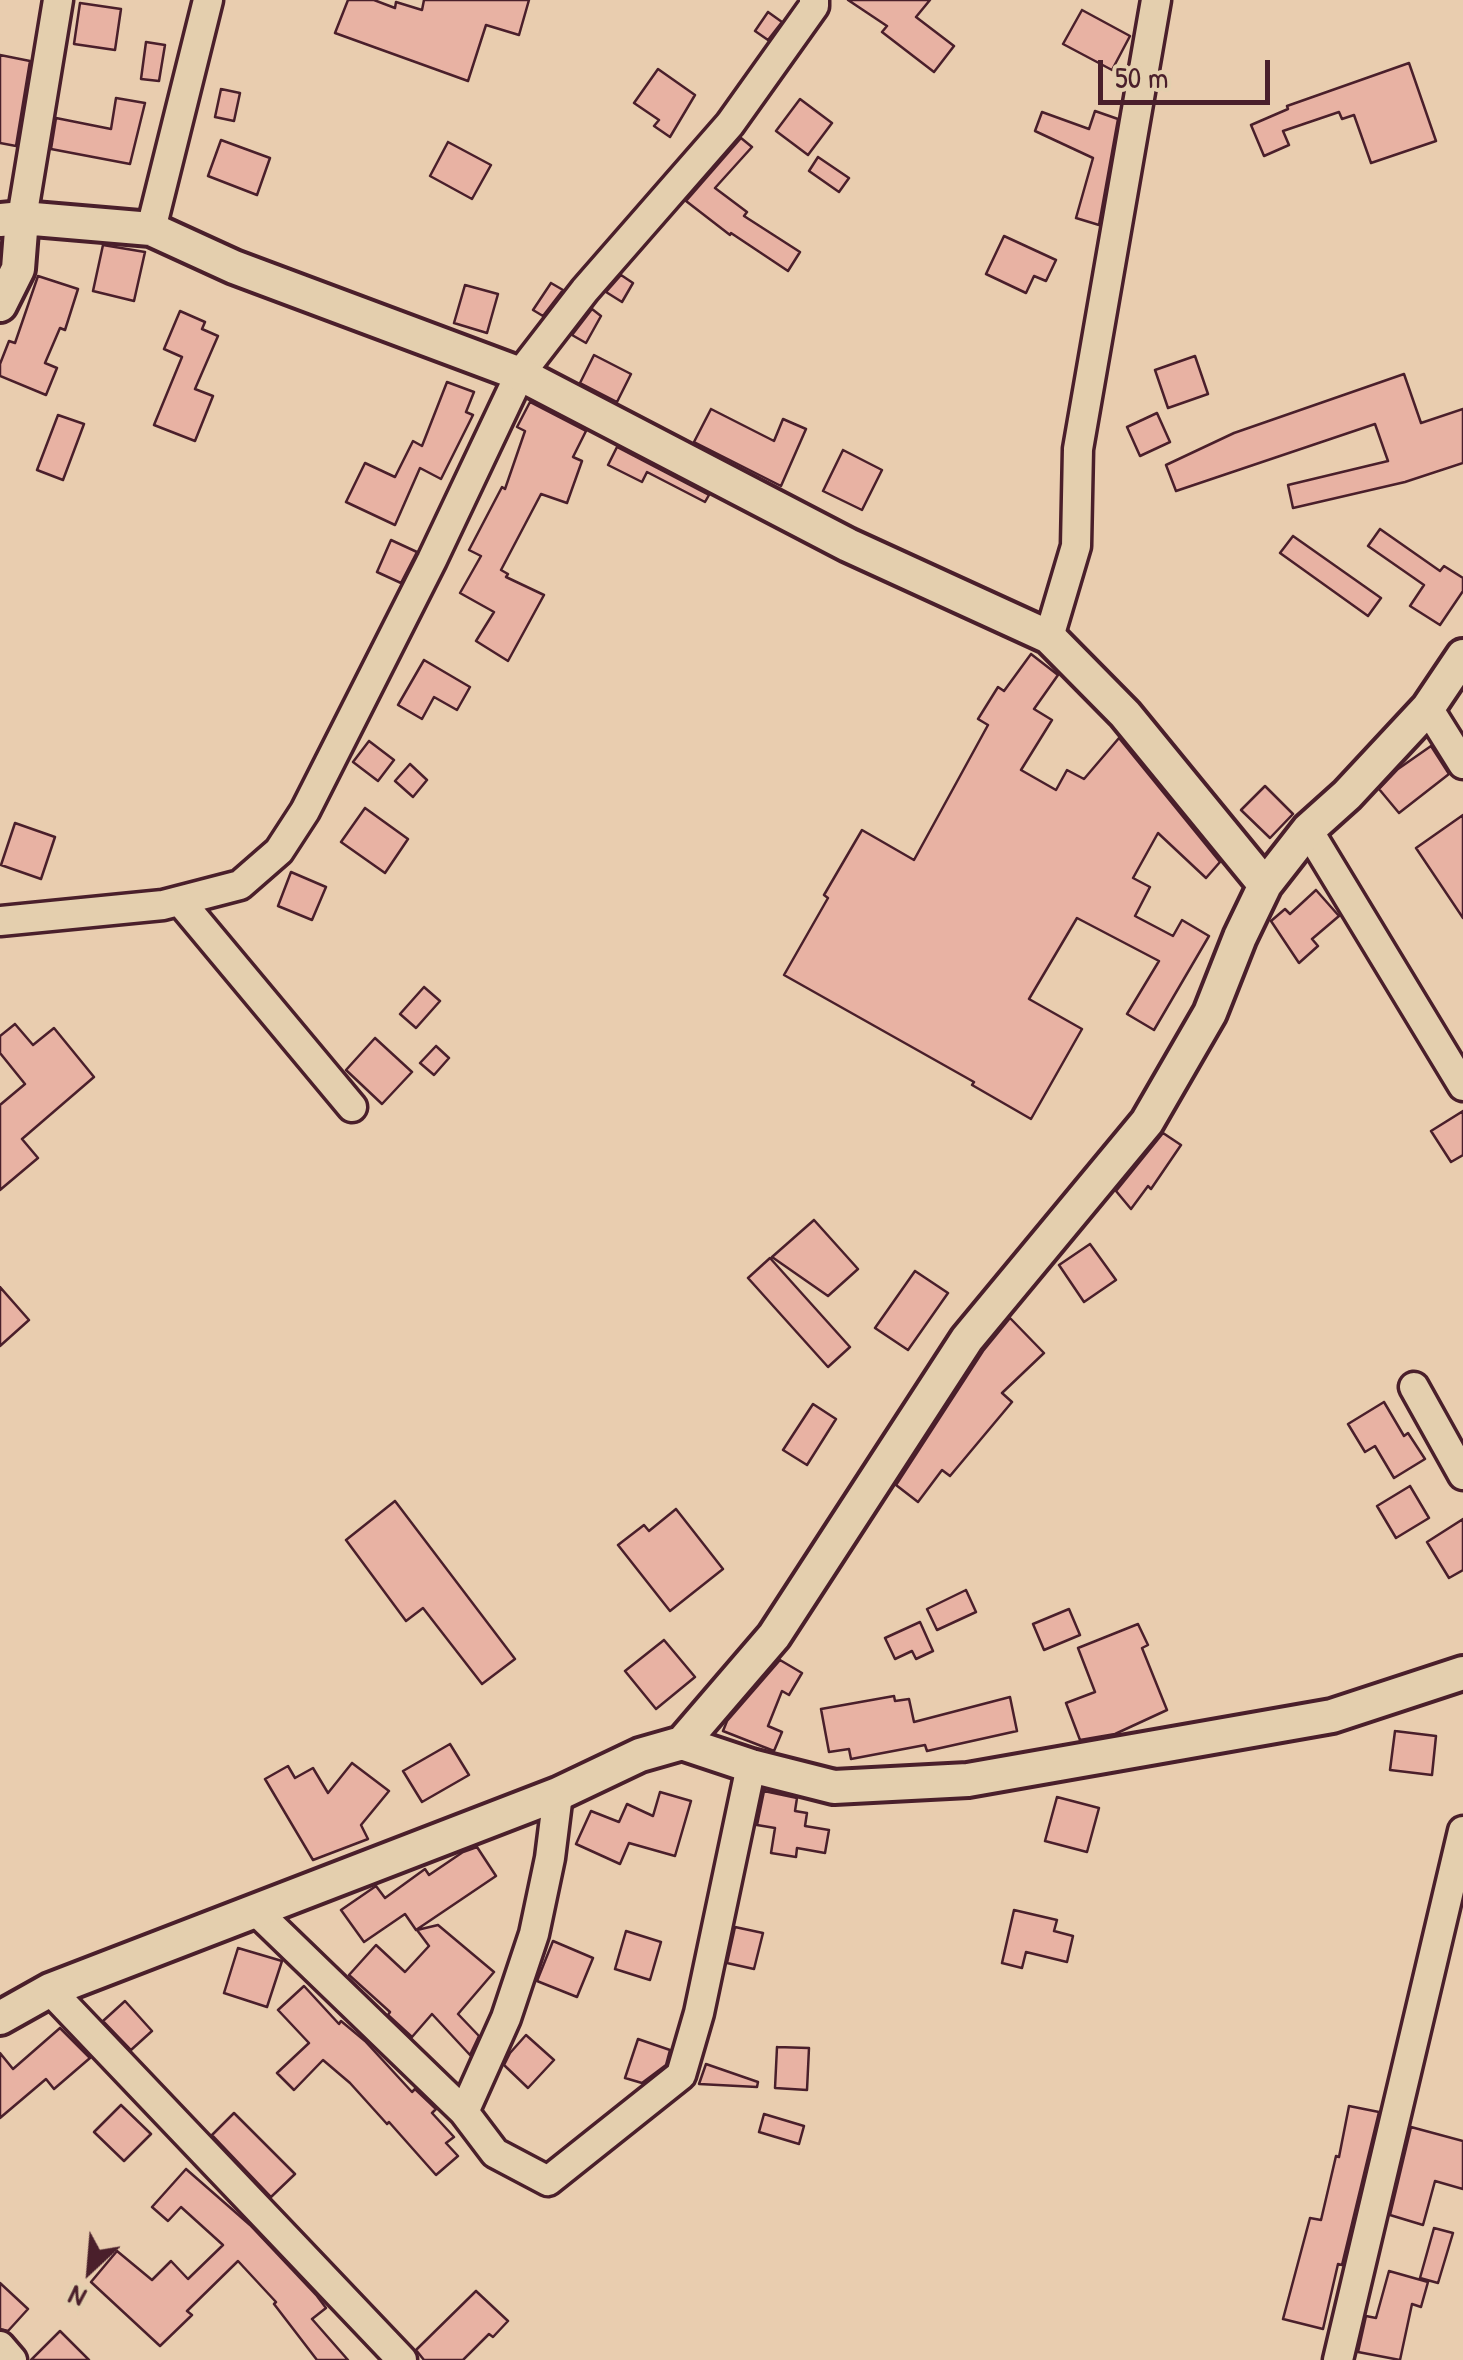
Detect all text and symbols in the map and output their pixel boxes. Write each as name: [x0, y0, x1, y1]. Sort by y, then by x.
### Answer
scale bar: [1103, 40, 1276, 102]
text: 50 m: [1115, 57, 1168, 97]
north arrow: [40, 2220, 140, 2320]
text: N: [62, 2277, 92, 2317]

